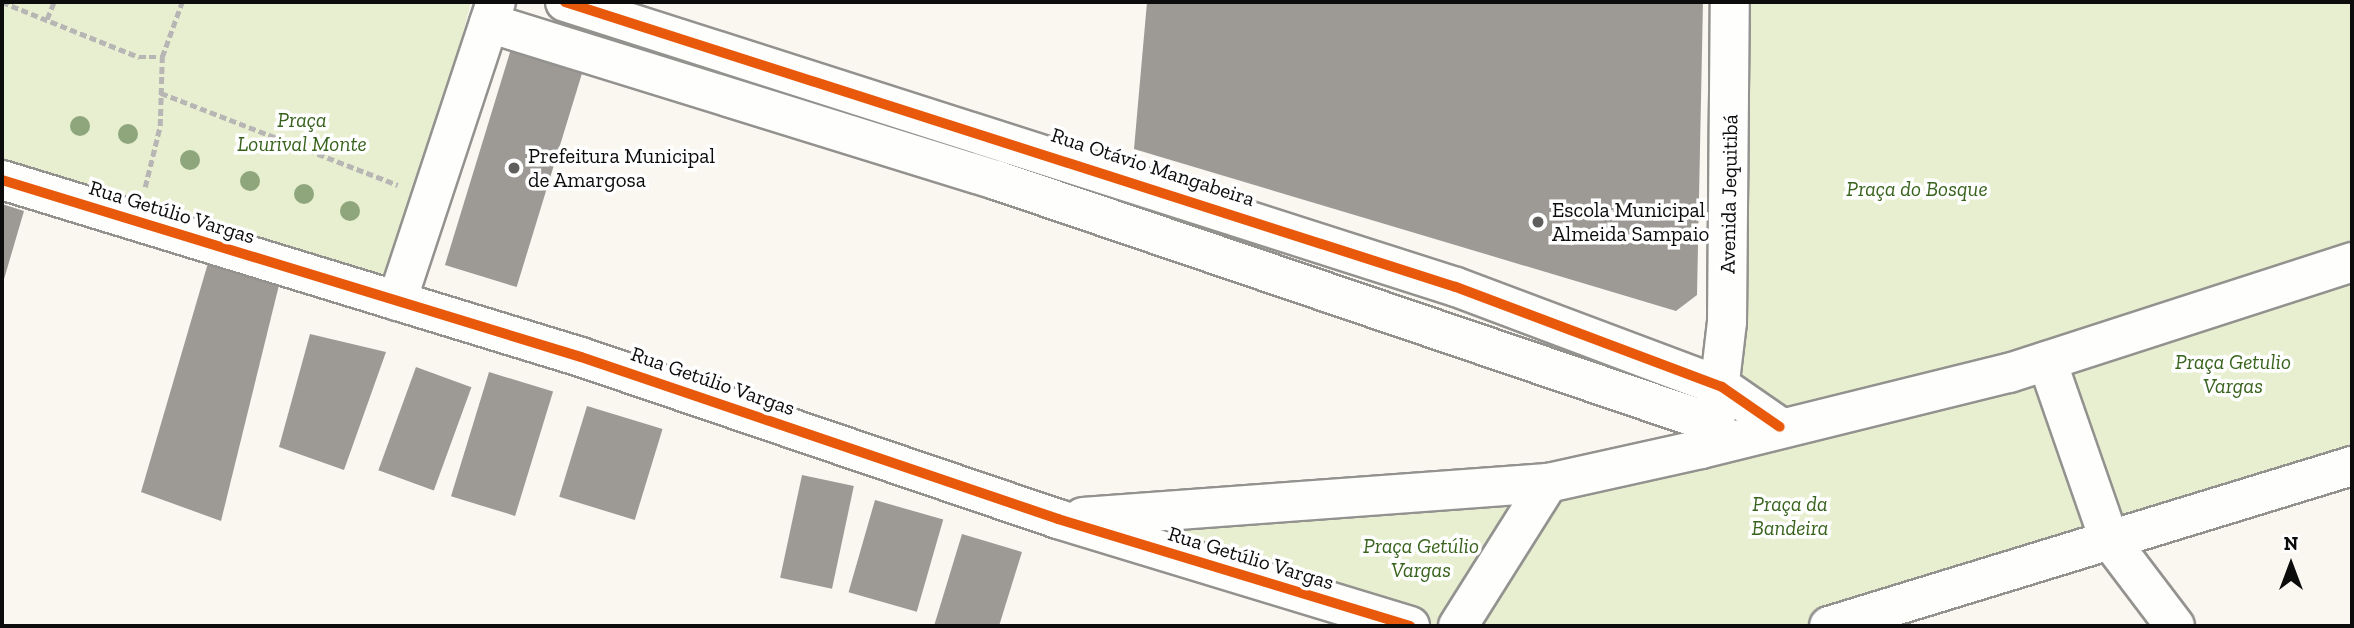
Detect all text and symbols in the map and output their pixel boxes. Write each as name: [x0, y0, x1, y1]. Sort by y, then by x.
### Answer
park label: Praça Lourival Monte: [237, 107, 367, 157]
street label: Avenida Jequitibá: [1715, 114, 1743, 274]
street label: Rua Otávio Mangabeira: [1048, 122, 1258, 212]
place label: Prefeitura Municipal de Amargosa: [528, 143, 715, 193]
marker: Prefeitura Municipal de Amargosa: [506, 160, 522, 176]
street label: Rua Getúlio Vargas: [86, 175, 258, 249]
park label: Praça do Bosque: [1846, 176, 1988, 202]
place label: Escola Municipal Almeida Sampaio: [1552, 197, 1709, 247]
marker: Escola Municipal Almeida Sampaio: [1530, 214, 1546, 230]
street label: Rua Getúlio Vargas: [627, 341, 799, 421]
park label: Praça Getulio Vargas: [2175, 349, 2291, 399]
park label: Praça da Bandeira: [1752, 491, 1828, 541]
street label: Rua Getúlio Vargas: [1165, 521, 1337, 595]
north arrow: [2256, 530, 2326, 600]
text: N: [2284, 532, 2298, 555]
park label: Praça Getúlio Vargas: [1363, 533, 1479, 583]

